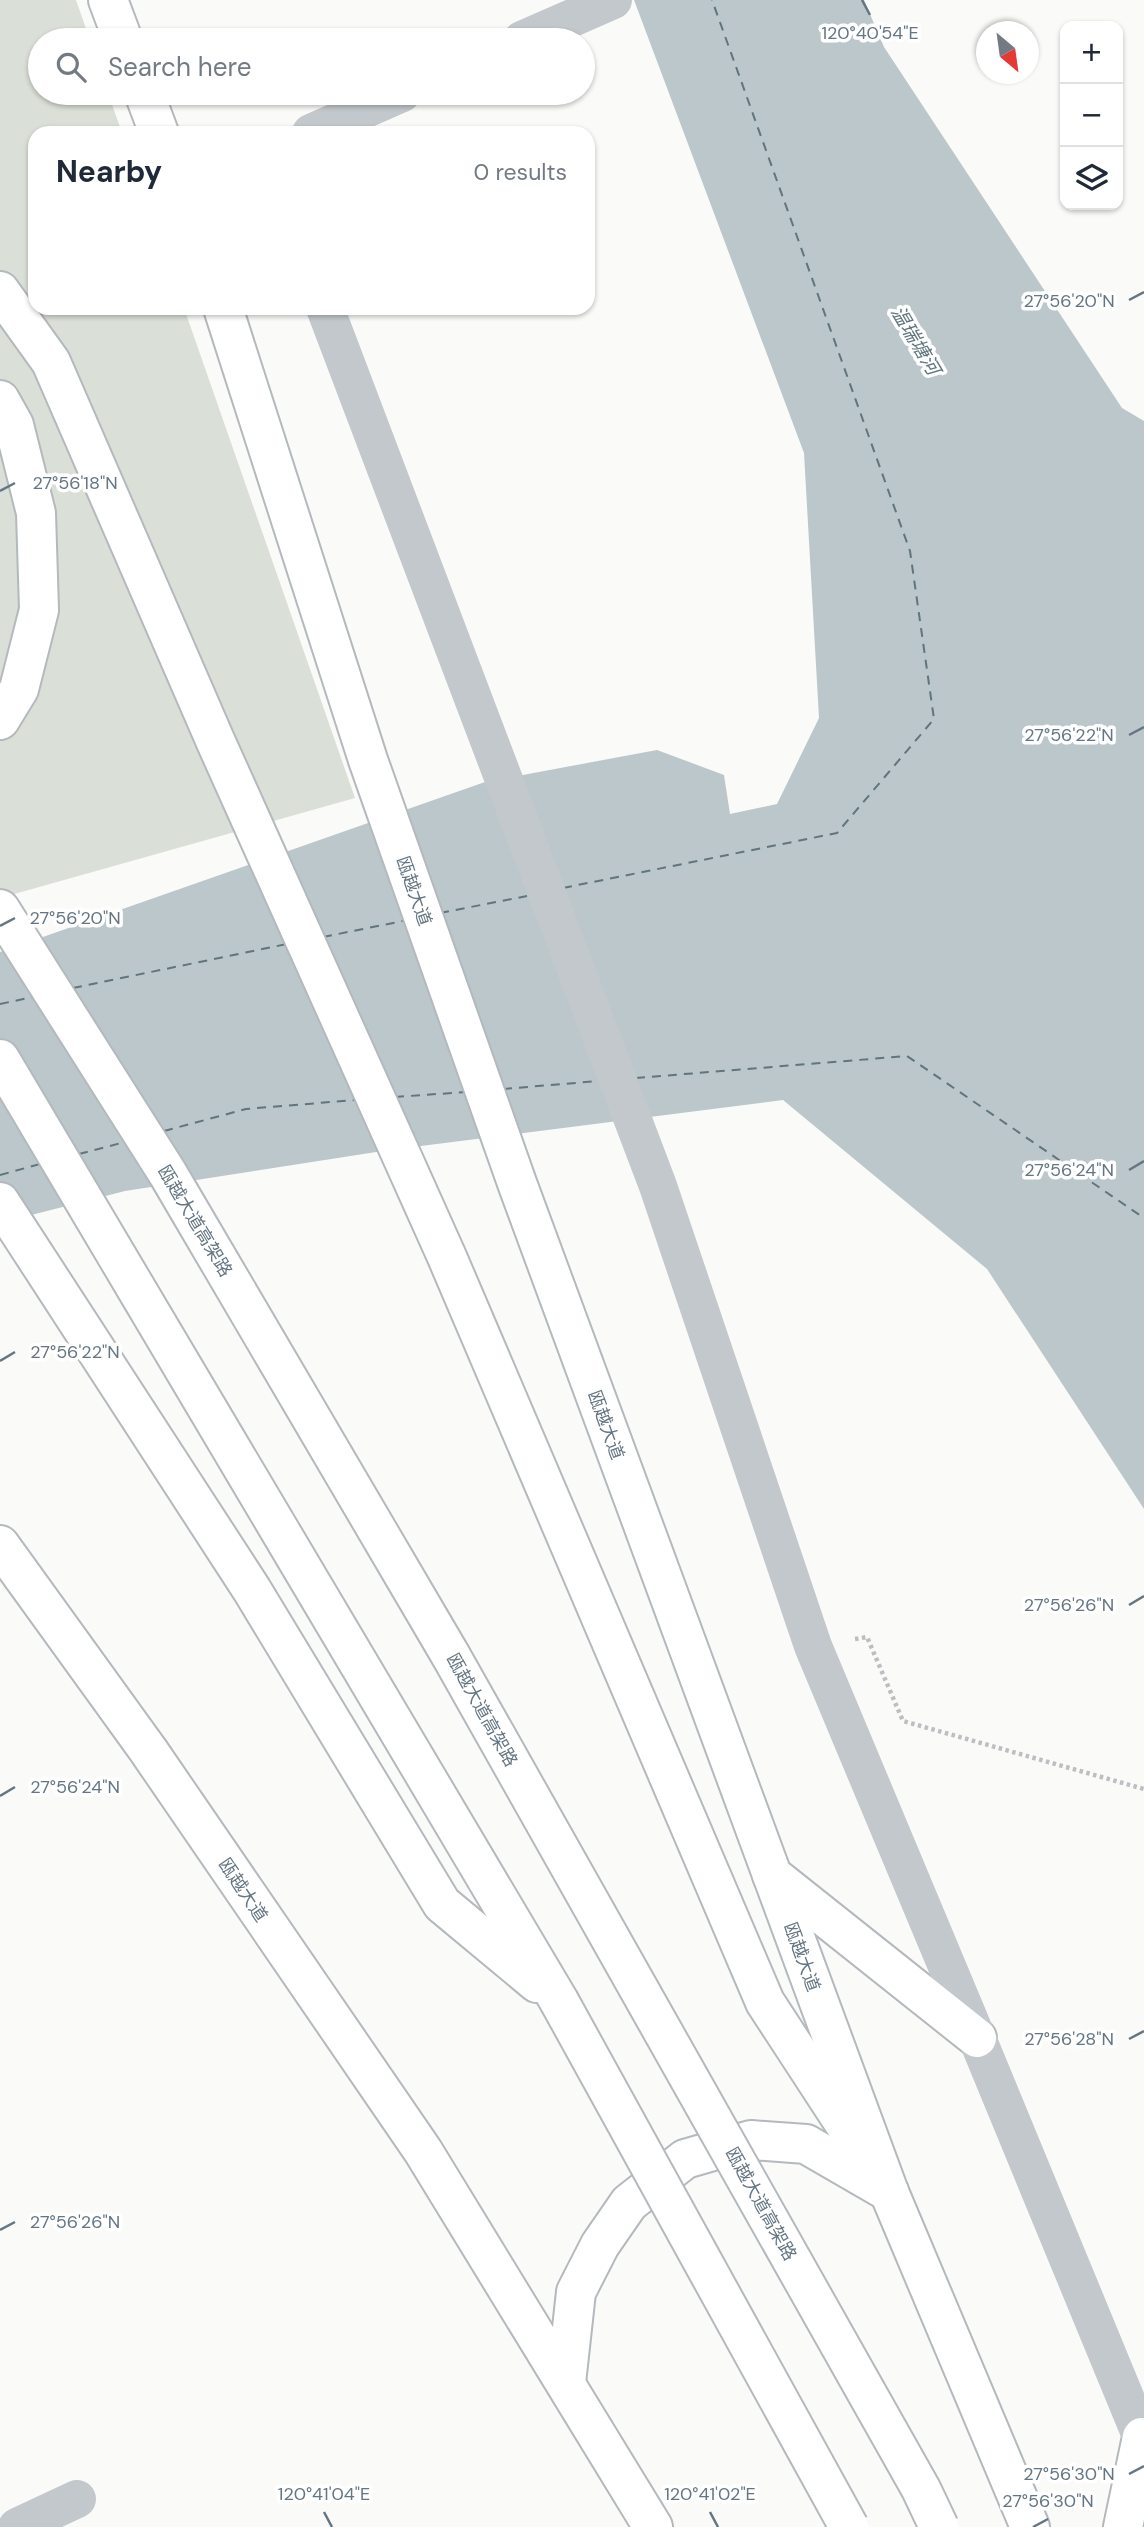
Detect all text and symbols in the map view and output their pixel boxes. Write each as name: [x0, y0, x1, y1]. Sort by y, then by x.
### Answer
text: 120°40'54"E: [821, 21, 919, 45]
north arrow: [976, 21, 1039, 84]
map controls: [1060, 21, 1123, 210]
button: +: [1060, 21, 1123, 84]
search box: [28, 28, 595, 105]
icon: search: [52, 48, 90, 86]
text: Search here: [108, 50, 251, 84]
button: −: [1060, 84, 1123, 147]
button: layers: [1060, 147, 1123, 210]
text: Nearby: [56, 152, 162, 191]
text: 0 results: [474, 157, 567, 187]
text: 27°56'20"N: [1023, 289, 1115, 313]
water label: 温瑞塘河: [885, 301, 948, 383]
text: 27°56'18"N: [32, 471, 118, 495]
text: 27°56'22"N: [1024, 723, 1114, 747]
street label: 瓯越大道: [391, 853, 437, 929]
text: 27°56'20"N: [29, 906, 121, 930]
text: 27°56'24"N: [1024, 1158, 1114, 1182]
street label: 瓯越大道高架路: [152, 1161, 238, 1281]
text: 27°56'22"N: [30, 1340, 120, 1364]
street label: 瓯越大道: [582, 1387, 630, 1463]
text: 27°56'26"N: [1024, 1593, 1114, 1617]
street label: 瓯越大道高架路: [441, 1649, 523, 1771]
text: 27°56'24"N: [30, 1775, 120, 1799]
street label: 瓯越大道: [213, 1853, 273, 1927]
street label: 瓯越大道: [778, 1919, 826, 1995]
text: 27°56'28"N: [1024, 2027, 1114, 2051]
street label: 瓯越大道高架路: [720, 2143, 802, 2265]
text: 27°56'26"N: [30, 2210, 120, 2234]
text: 27°56'30"N: [1023, 2462, 1115, 2486]
text: 120°41'04"E: [278, 2482, 370, 2506]
text: 120°41'02"E: [664, 2482, 756, 2506]
text: 27°56'30"N: [1002, 2489, 1094, 2513]

